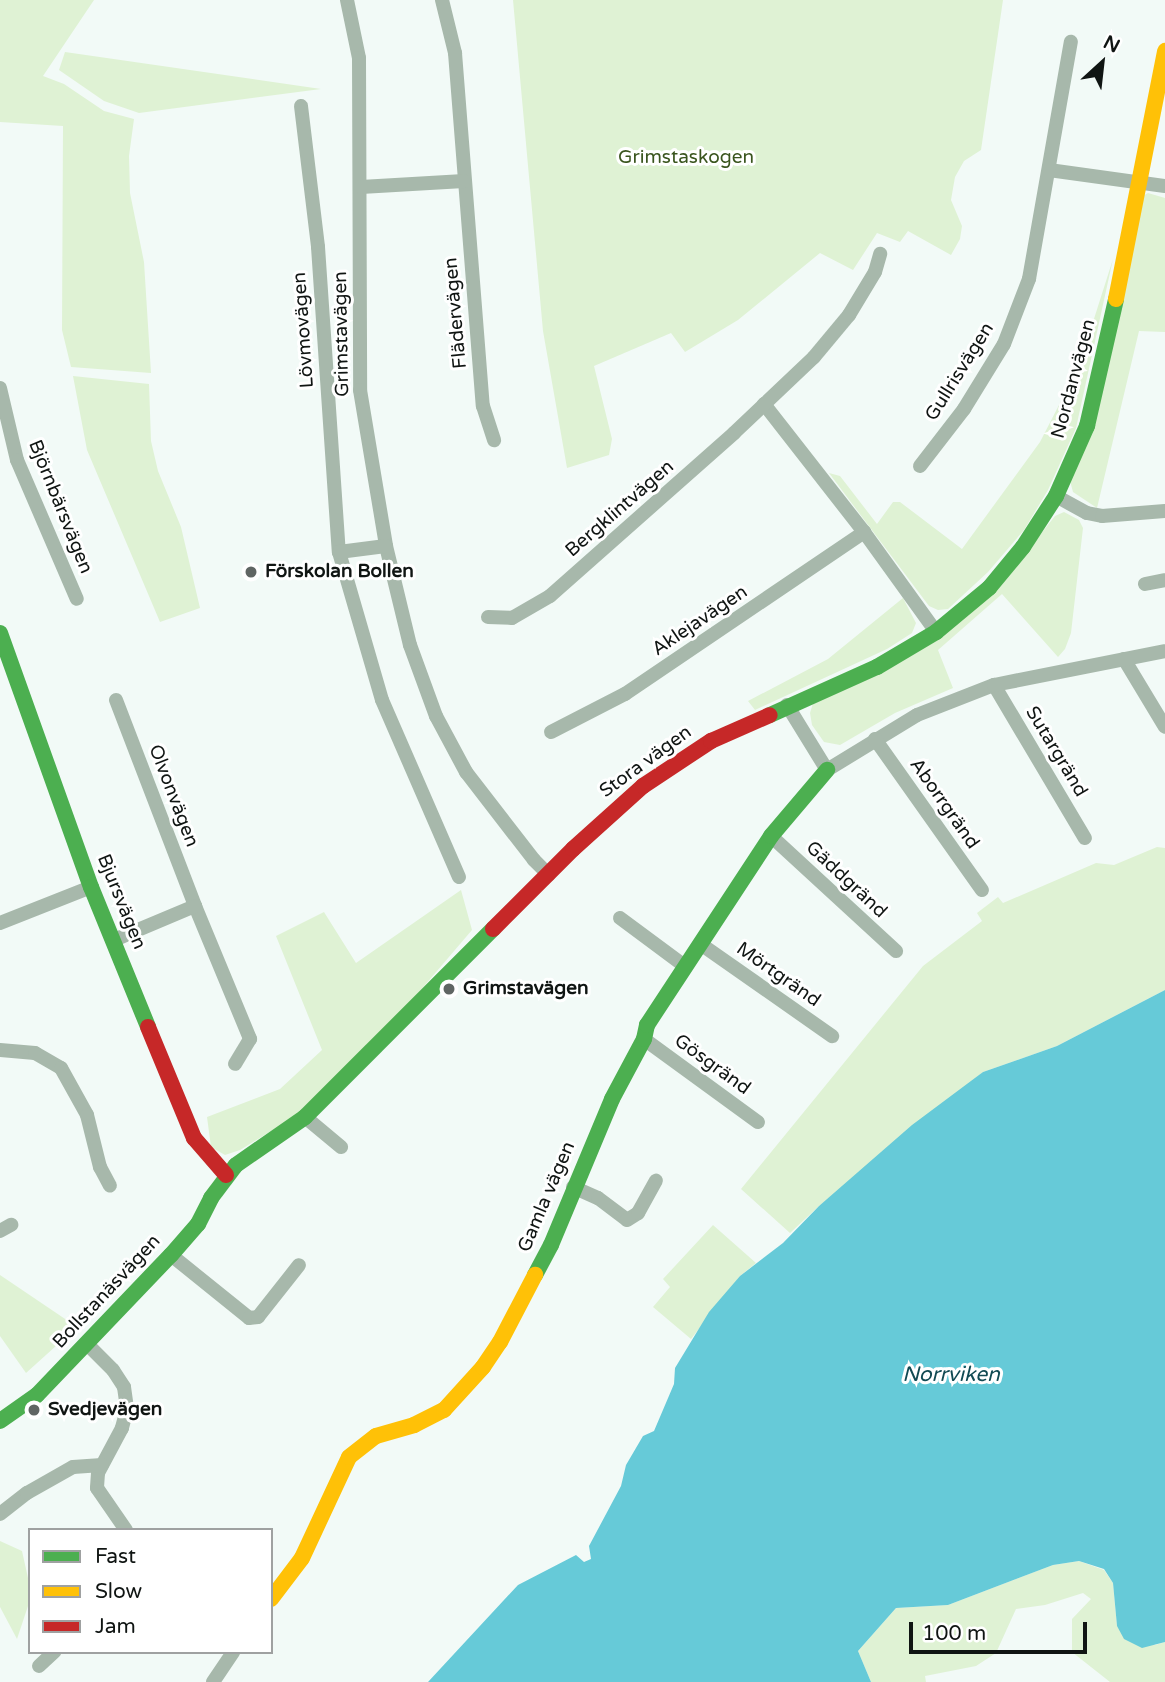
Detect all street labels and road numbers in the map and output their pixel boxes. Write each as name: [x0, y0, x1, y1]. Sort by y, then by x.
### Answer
street label: Flädervägen: [440, 256, 472, 370]
street label: Lövmovägen: [289, 271, 319, 389]
street label: Grimstavägen: [330, 271, 354, 397]
street label: Nordanvägen: [1047, 317, 1101, 441]
street label: Gullrisvägen: [921, 319, 999, 425]
street label: Björnbärsvägen: [23, 437, 97, 577]
street label: Bergklintvägen: [561, 456, 679, 562]
street label: Aklejavägen: [648, 581, 752, 661]
street label: Sutargränd: [1020, 703, 1092, 801]
street label: Stora vägen: [596, 721, 696, 803]
street label: Olvonvägen: [143, 742, 203, 850]
street label: Aborrgränd: [904, 754, 984, 854]
street label: Gäddgränd: [801, 837, 891, 923]
street label: Bjursvägen: [92, 851, 150, 953]
street label: Mörtgränd: [732, 938, 824, 1012]
street label: Gösgränd: [669, 1030, 755, 1100]
street label: Gamla vägen: [513, 1138, 581, 1256]
street label: Bollstanäsvägen: [48, 1230, 166, 1354]

